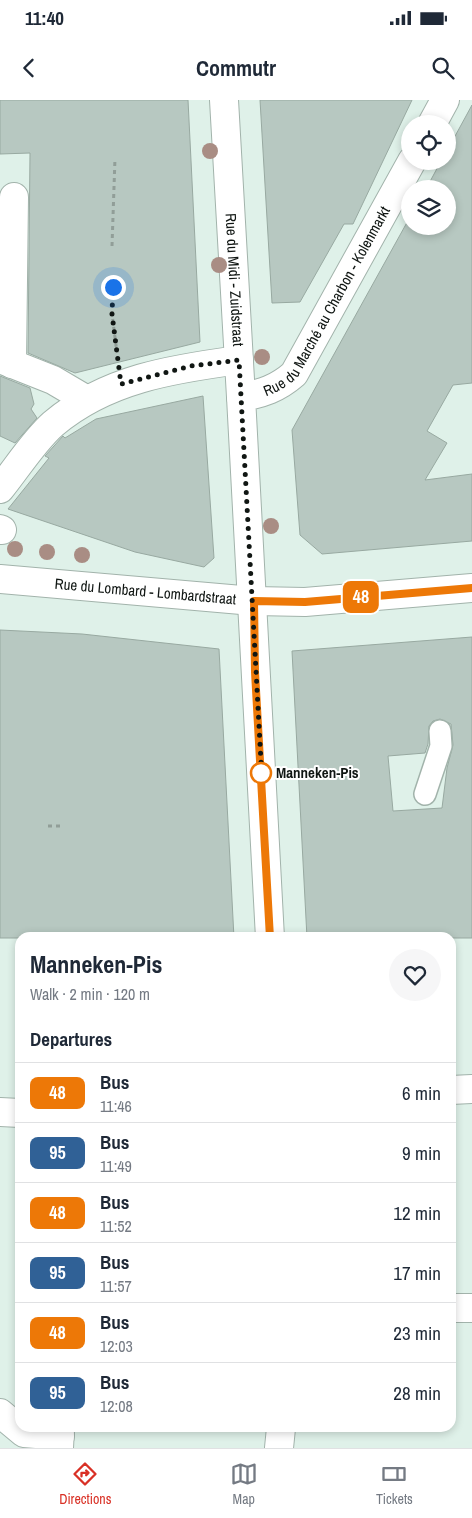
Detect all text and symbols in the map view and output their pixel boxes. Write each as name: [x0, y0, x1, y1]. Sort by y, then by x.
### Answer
text: 11:40: [25, 5, 64, 31]
text: Commutr: [196, 53, 276, 83]
icon: back: [15, 54, 43, 82]
icon: search: [429, 54, 457, 82]
map controls: [401, 115, 456, 235]
button: locate: [401, 115, 456, 170]
button: layers: [401, 180, 456, 235]
street label: Rue du Marché au Charbon - Kolenmarkt: [260, 202, 395, 401]
street label: Rue du Midi - Zuidstraat: [220, 212, 249, 347]
your location: [101, 275, 126, 300]
street label: Rue du Lombard - Lombardstraat: [54, 573, 238, 610]
line badge: 48: [338, 581, 384, 613]
text: 48: [353, 584, 369, 609]
marker: Manneken-Pis: [250, 762, 272, 784]
place label: Manneken-Pis: [276, 762, 359, 783]
text: Manneken-Pis: [30, 948, 162, 980]
button: heart: [389, 949, 441, 1001]
text: Walk · 2 min · 120 m: [30, 983, 150, 1005]
text: Departures: [30, 1026, 112, 1052]
text: Bus: [100, 1069, 129, 1095]
text: 48: [49, 1080, 66, 1105]
text: 6 min: [402, 1080, 441, 1106]
text: 11:46: [100, 1095, 132, 1117]
text: Bus: [100, 1129, 129, 1155]
text: 95: [49, 1140, 66, 1165]
text: 9 min: [402, 1140, 441, 1166]
text: 11:49: [100, 1155, 132, 1177]
text: Bus: [100, 1189, 129, 1215]
text: 48: [49, 1200, 66, 1225]
text: 12 min: [393, 1200, 441, 1226]
text: 11:52: [100, 1215, 132, 1237]
text: Bus: [100, 1249, 129, 1275]
text: 95: [49, 1260, 66, 1285]
text: 17 min: [393, 1260, 441, 1286]
text: 11:57: [100, 1275, 132, 1297]
text: Bus: [100, 1309, 129, 1335]
text: 48: [49, 1320, 66, 1345]
text: 23 min: [393, 1320, 441, 1346]
text: 12:03: [100, 1335, 133, 1357]
text: Bus: [100, 1369, 129, 1395]
text: 95: [49, 1380, 66, 1405]
text: 28 min: [393, 1380, 441, 1406]
text: 12:08: [100, 1395, 133, 1417]
tab: Directions: [59, 1460, 111, 1508]
tab: Map: [230, 1460, 258, 1508]
tab: Tickets: [376, 1460, 413, 1508]

